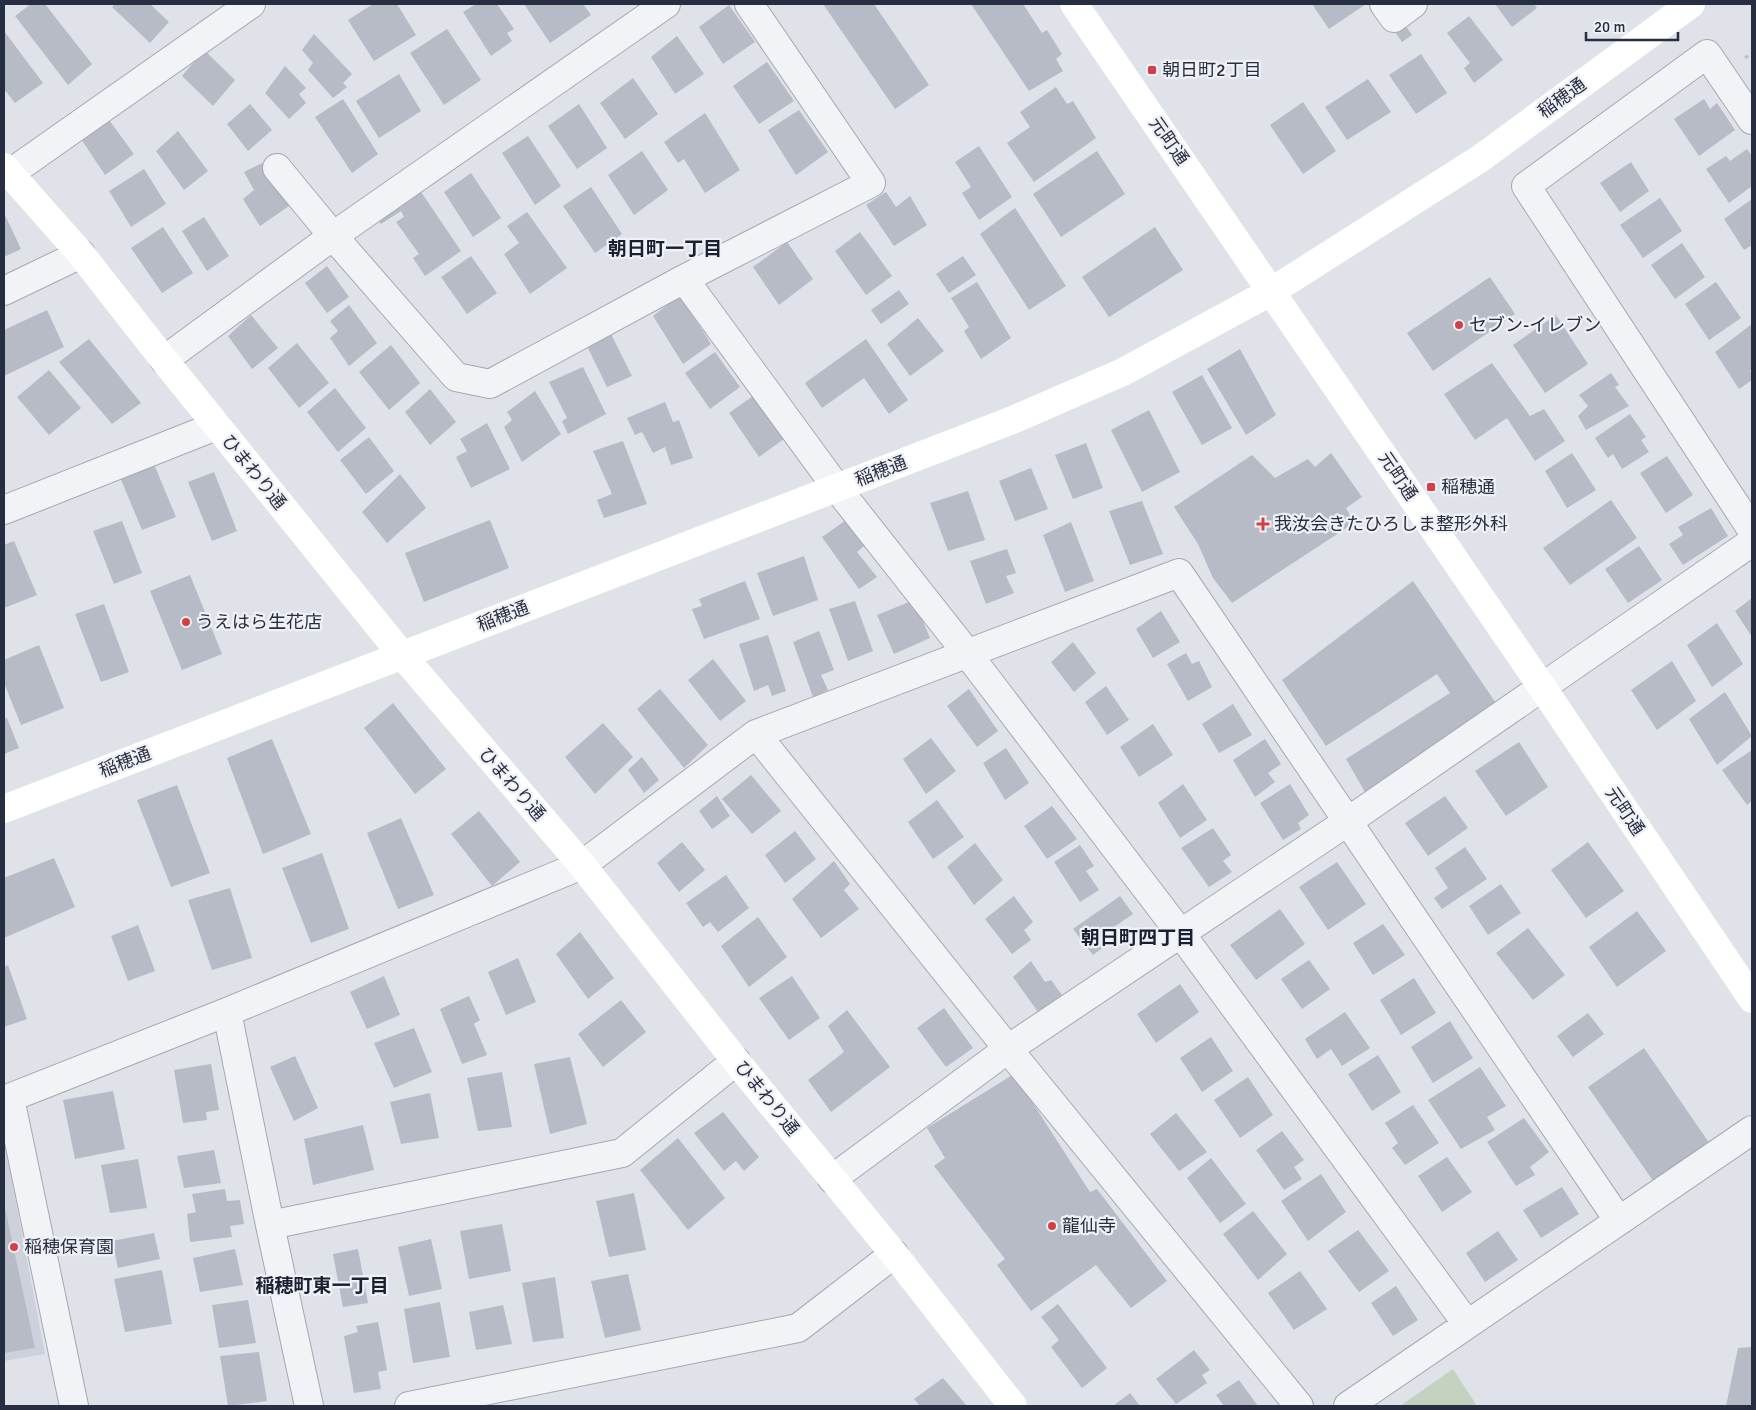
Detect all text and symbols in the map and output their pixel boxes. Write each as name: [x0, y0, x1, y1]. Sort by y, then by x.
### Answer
scale bar: [1586, 10, 1678, 42]
text: 20 m: [1594, 18, 1625, 36]
place label: 朝日町2丁目: [1162, 59, 1262, 81]
marker: 朝日町2丁目: [1146, 64, 1158, 76]
street label: 稲穂通: [1534, 73, 1590, 123]
street label: 元町通: [1145, 113, 1193, 169]
district label: 朝日町一丁目: [608, 237, 722, 261]
place label: セブン-イレブン: [1469, 314, 1601, 336]
marker: セブン-イレブン: [1453, 319, 1465, 331]
street label: ひまわり通: [217, 430, 291, 514]
street label: 元町通: [1374, 447, 1422, 505]
street label: 稲穂通: [852, 451, 910, 491]
place label: 稲穂通: [1441, 476, 1495, 498]
marker: 稲穂通: [1425, 481, 1437, 493]
place label: 我汝会きたひろしま整形外科: [1274, 513, 1508, 535]
marker: 我汝会きたひろしま整形外科: [1256, 517, 1270, 531]
street label: 稲穂通: [474, 596, 532, 636]
place label: うえはら生花店: [196, 611, 322, 633]
marker: うえはら生花店: [180, 616, 192, 628]
street label: 稲穂通: [96, 742, 154, 782]
street label: ひまわり通: [474, 743, 550, 825]
street label: 元町通: [1601, 782, 1649, 840]
district label: 朝日町四丁目: [1081, 926, 1195, 950]
street label: ひまわり通: [730, 1056, 804, 1140]
place label: 龍仙寺: [1062, 1215, 1116, 1237]
marker: 龍仙寺: [1046, 1220, 1058, 1232]
place label: 稲穂保育園: [24, 1236, 114, 1258]
marker: 稲穂保育園: [8, 1241, 20, 1253]
district label: 稲穂町東一丁目: [255, 1274, 389, 1298]

